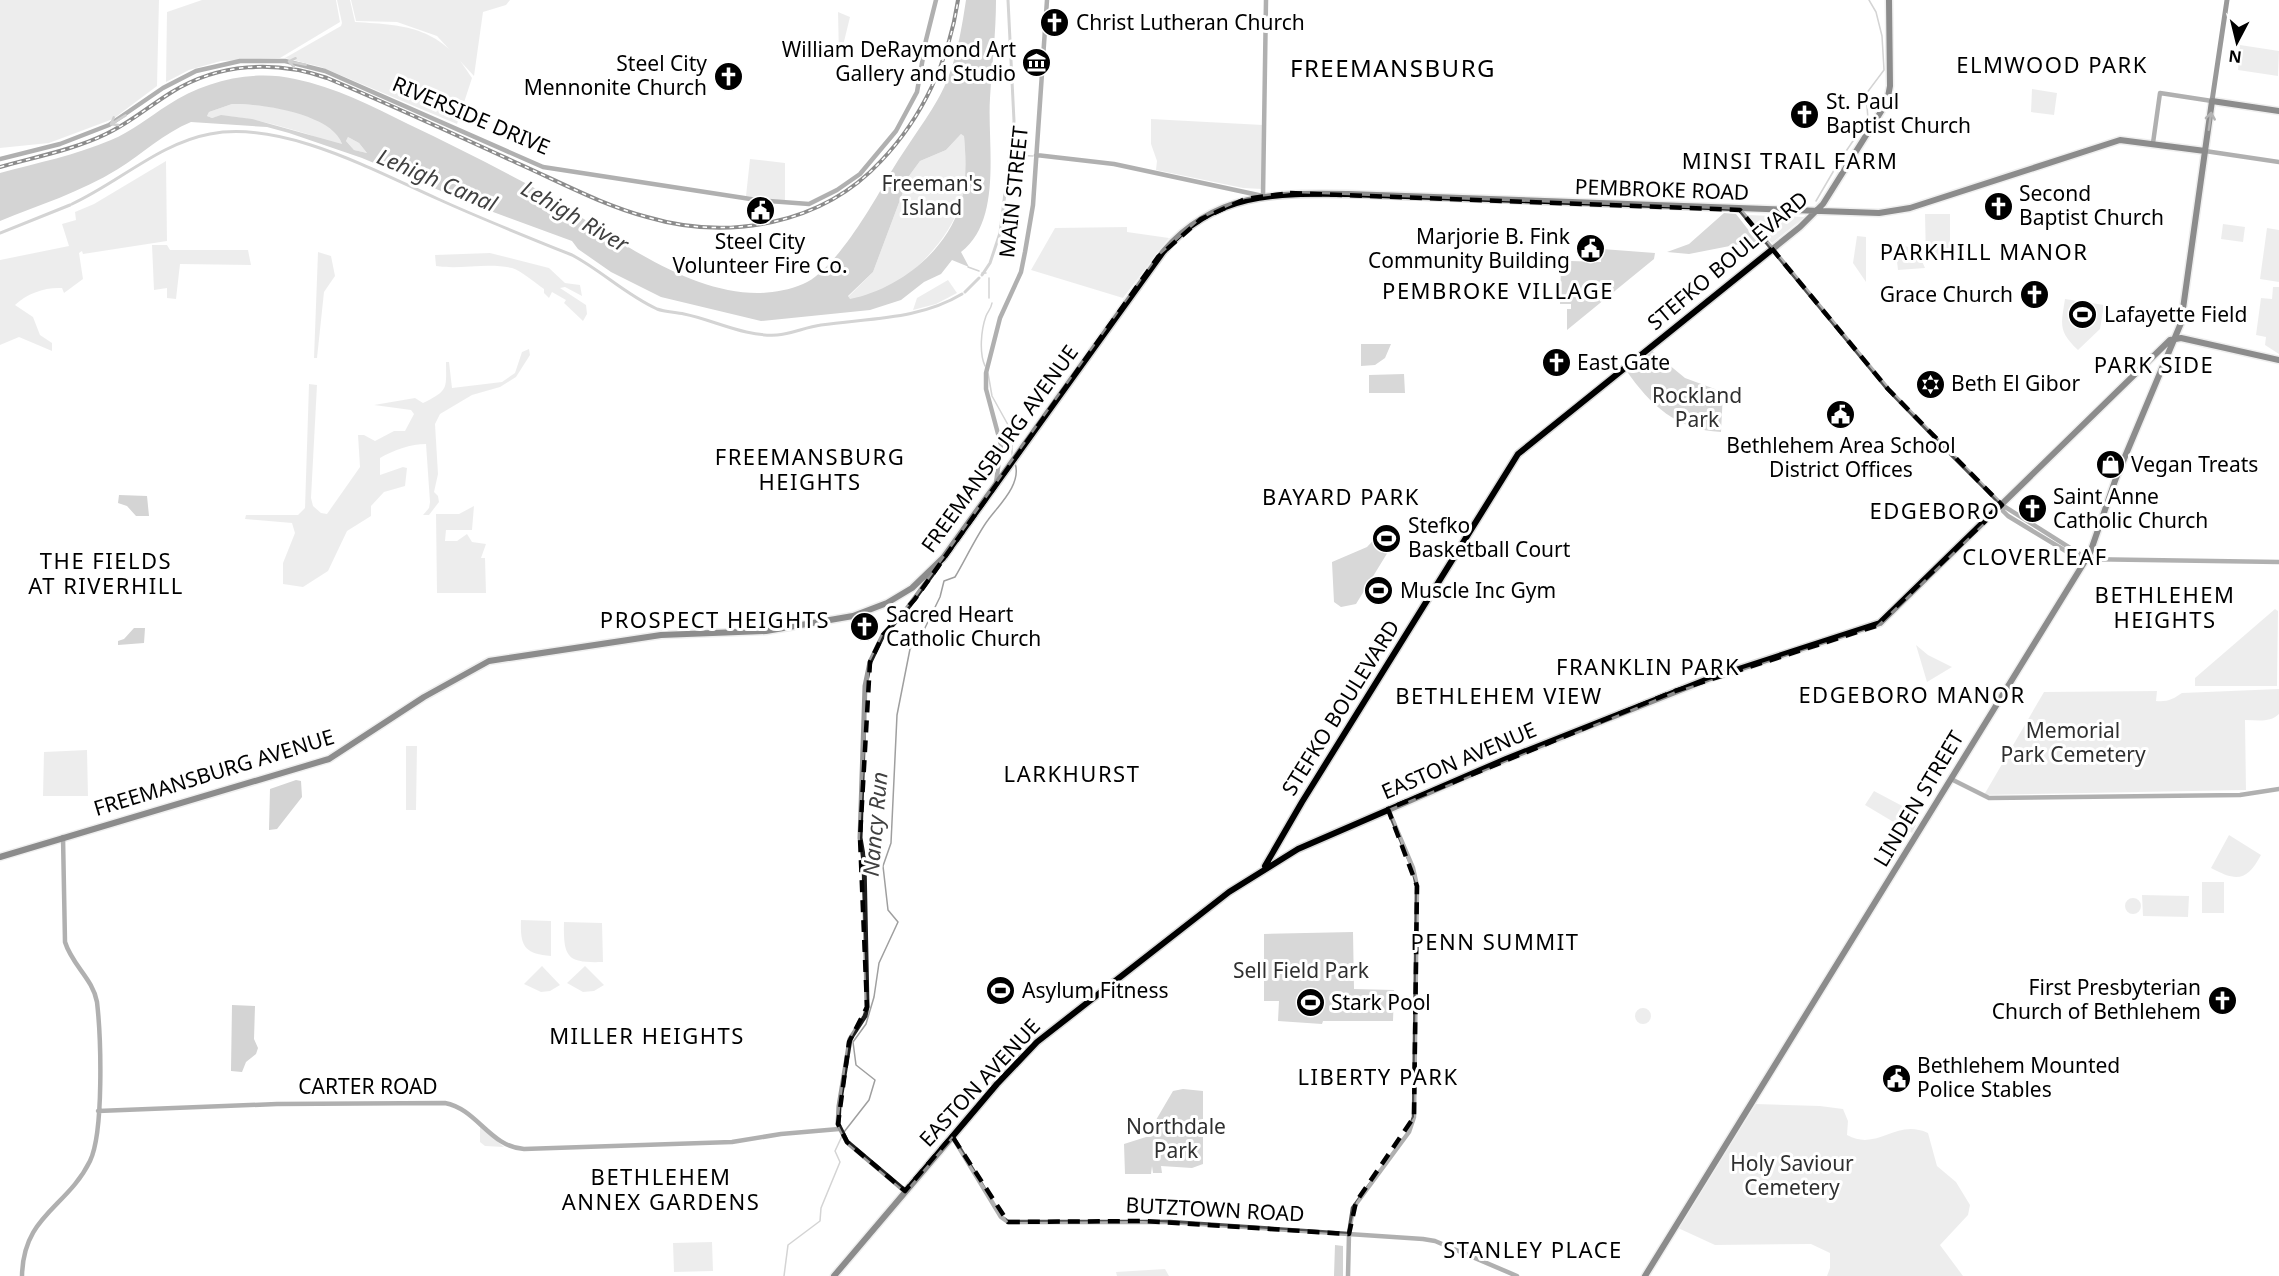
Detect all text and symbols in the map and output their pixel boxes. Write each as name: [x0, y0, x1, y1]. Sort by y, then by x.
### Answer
church icon: Christ Lutheran Church: [1039, 7, 1071, 39]
place label: Christ Lutheran Church: [1076, 8, 1305, 36]
north arrow: [2207, 12, 2267, 72]
place label: William DeRaymond Art Gallery and Studio: [782, 35, 1016, 87]
text: N: [2227, 45, 2243, 69]
museum icon: William DeRaymond Art Gallery and Studio: [1021, 46, 1053, 78]
place label: Steel City Mennonite Church: [524, 49, 707, 101]
district label: ELMWOOD PARK: [1956, 49, 2148, 79]
district label: FREEMANSBURG: [1290, 51, 1496, 84]
one-way arrow: [287, 57, 307, 68]
church icon: Steel City Mennonite Church: [712, 60, 744, 92]
street label: RIVERSIDE DRIVE: [388, 69, 554, 161]
place label: St. Paul Baptist Church: [1826, 87, 1971, 139]
church icon: St. Paul Baptist Church: [1789, 98, 1821, 130]
one-way arrow: [2204, 111, 2215, 131]
one-way arrow: [109, 114, 126, 127]
street label: MAIN STREET: [992, 124, 1034, 259]
water label: Lehigh Canal: [373, 140, 503, 218]
district label: MINSI TRAIL FARM: [1682, 145, 1898, 175]
park label: Freeman's Island: [881, 169, 983, 221]
water label: Lehigh River: [516, 172, 636, 259]
street label: PEMBROKE ROAD: [1574, 172, 1750, 206]
place label: Second Baptist Church: [2019, 179, 2164, 231]
street label: STEFKO BOULEVARD: [1641, 185, 1814, 336]
church icon: Second Baptist Church: [1982, 190, 2014, 222]
public building icon: Steel City Volunteer Fire Co.: [744, 195, 776, 227]
place label: Marjorie B. Fink Community Building: [1368, 222, 1571, 274]
place label: Steel City Volunteer Fire Co.: [672, 227, 848, 279]
public building icon: Marjorie B. Fink Community Building: [1575, 233, 1607, 265]
district label: PARKHILL MANOR: [1880, 236, 2088, 266]
district label: PEMBROKE VILLAGE: [1382, 275, 1614, 305]
church icon: Grace Church: [2018, 279, 2050, 311]
place label: Grace Church: [1880, 280, 2013, 308]
sports icon: Lafayette Field: [2067, 299, 2099, 331]
place label: Lafayette Field: [2104, 300, 2247, 328]
street label: FREEMANSBURG AVENUE: [914, 339, 1084, 558]
church icon: East Gate: [1540, 347, 1572, 379]
place label: East Gate: [1577, 348, 1670, 376]
district label: PARK SIDE: [2094, 349, 2214, 379]
synagogue icon: Beth El Gibor: [1914, 368, 1946, 400]
place label: Beth El Gibor: [1951, 369, 2080, 397]
park label: Rockland Park: [1652, 381, 1742, 433]
public building icon: Bethlehem Area School District Offices: [1825, 399, 1857, 431]
place label: Bethlehem Area School District Offices: [1726, 431, 1956, 483]
district label: FREEMANSBURG HEIGHTS: [715, 441, 905, 496]
shop icon: Vegan Treats: [2094, 449, 2126, 481]
place label: Vegan Treats: [2131, 450, 2258, 478]
district label: BAYARD PARK: [1262, 481, 1420, 511]
place label: Saint Anne Catholic Church: [2053, 482, 2208, 534]
church icon: Saint Anne Catholic Church: [2016, 493, 2048, 525]
district label: EDGEBORO: [1870, 495, 2000, 525]
place label: Stefko Basketball Court: [1408, 511, 1571, 563]
sports icon: Stefko Basketball Court: [1371, 522, 1403, 554]
district label: CLOVERLEAF: [1962, 541, 2108, 571]
district label: THE FIELDS AT RIVERHILL: [28, 545, 184, 600]
sports icon: Muscle Inc Gym: [1363, 575, 1395, 607]
place label: Muscle Inc Gym: [1400, 576, 1556, 604]
district label: BETHLEHEM HEIGHTS: [2095, 579, 2235, 634]
place label: Sacred Heart Catholic Church: [886, 600, 1041, 652]
district label: PROSPECT HEIGHTS: [600, 604, 830, 634]
church icon: Sacred Heart Catholic Church: [849, 611, 881, 643]
street label: STEFKO BOULEVARD: [1275, 614, 1406, 800]
district label: FRANKLIN PARK: [1556, 651, 1740, 681]
district label: EDGEBORO MANOR: [1798, 679, 2026, 709]
district label: BETHLEHEM VIEW: [1395, 680, 1603, 710]
street label: EASTON AVENUE: [1377, 715, 1540, 805]
park label: Memorial Park Cemetery: [2000, 716, 2146, 768]
street label: FREEMANSBURG AVENUE: [90, 722, 337, 822]
street label: LINDEN STREET: [1867, 725, 1970, 872]
district label: LARKHURST: [1004, 758, 1140, 788]
water label: Nancy Run: [854, 770, 894, 877]
district label: PENN SUMMIT: [1411, 926, 1579, 956]
park label: Sell Field Park: [1233, 956, 1370, 984]
place label: First Presbyterian Church of Bethlehem: [1992, 973, 2201, 1025]
sports icon: Asylum Fitness: [985, 975, 1017, 1007]
place label: Asylum Fitness: [1022, 976, 1169, 1004]
church icon: First Presbyterian Church of Bethlehem: [2206, 984, 2238, 1016]
sports icon: Stark Pool: [1294, 987, 1326, 1019]
place label: Stark Pool: [1331, 988, 1431, 1016]
street label: EASTON AVENUE: [913, 1012, 1046, 1152]
district label: MILLER HEIGHTS: [549, 1020, 745, 1050]
place label: Bethlehem Mounted Police Stables: [1917, 1051, 2120, 1103]
district label: LIBERTY PARK: [1297, 1061, 1459, 1091]
public building icon: Bethlehem Mounted Police Stables: [1880, 1062, 1912, 1094]
street label: CARTER ROAD: [298, 1072, 438, 1100]
park label: Northdale Park: [1126, 1112, 1226, 1164]
park label: Holy Saviour Cemetery: [1730, 1149, 1854, 1201]
district label: BETHLEHEM ANNEX GARDENS: [562, 1161, 760, 1216]
street label: BUTZTOWN ROAD: [1125, 1190, 1305, 1228]
district label: STANLEY PLACE: [1443, 1234, 1623, 1264]

